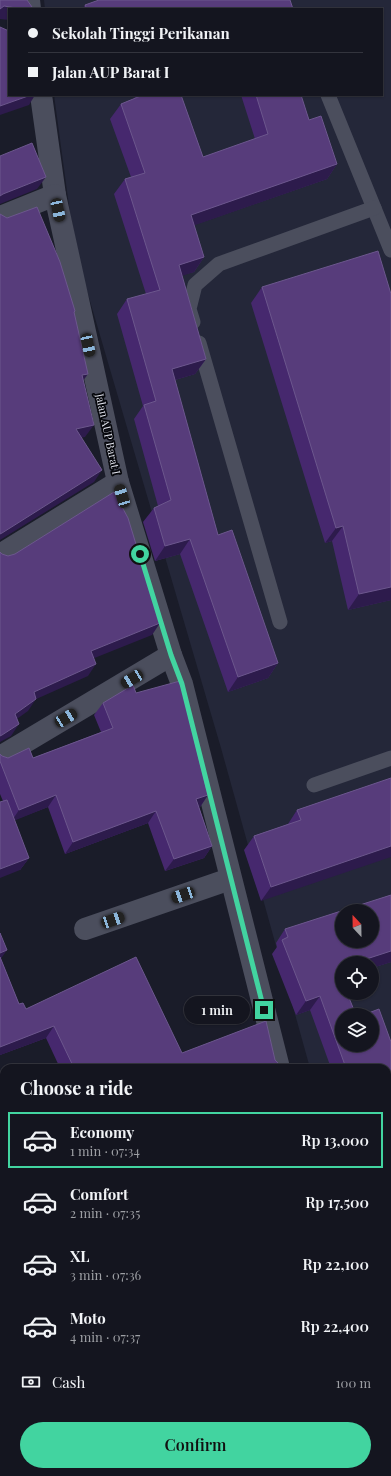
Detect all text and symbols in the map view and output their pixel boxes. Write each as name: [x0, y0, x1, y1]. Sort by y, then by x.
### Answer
text: Sekolah Tinggi Perikanan: [52, 23, 230, 43]
text: Jalan AUP Barat I: [52, 62, 169, 82]
car: [50, 197, 66, 223]
car: [80, 332, 96, 358]
street label: Jalan AUP Barat I: [92, 391, 124, 476]
car: [113, 483, 131, 509]
route start: [131, 545, 149, 563]
car: [119, 668, 145, 690]
car: [53, 707, 79, 729]
car: [170, 885, 196, 905]
north arrow: [335, 904, 379, 948]
map controls: [335, 904, 379, 1052]
car: [100, 910, 126, 930]
button: locate: [335, 956, 379, 1000]
callout: 1 min: [184, 996, 250, 1024]
text: 1 min: [201, 1001, 233, 1018]
route end: [255, 1001, 273, 1019]
button: layers: [335, 1008, 379, 1052]
text: Choose a ride: [20, 1076, 133, 1100]
icon: car: [22, 1122, 58, 1158]
text: Economy: [70, 1122, 134, 1142]
text: Rp 13,000: [301, 1130, 369, 1150]
text: 1 min · 07:34: [70, 1142, 140, 1159]
icon: car: [22, 1184, 58, 1220]
text: Comfort: [70, 1184, 128, 1204]
text: Rp 17,500: [305, 1192, 369, 1212]
text: 2 min · 07:35: [70, 1204, 140, 1221]
icon: car: [22, 1246, 58, 1282]
text: XL: [70, 1246, 90, 1266]
text: Rp 22,100: [303, 1254, 369, 1274]
text: 3 min · 07:36: [70, 1266, 141, 1283]
icon: car: [22, 1308, 58, 1344]
text: Moto: [70, 1308, 106, 1328]
text: Rp 22,400: [301, 1316, 369, 1336]
text: 4 min · 07:37: [70, 1328, 140, 1345]
icon: cash: [20, 1371, 42, 1393]
text: Cash: [52, 1372, 85, 1392]
text: 100 m: [336, 1374, 371, 1391]
button: Confirm: [20, 1422, 371, 1468]

